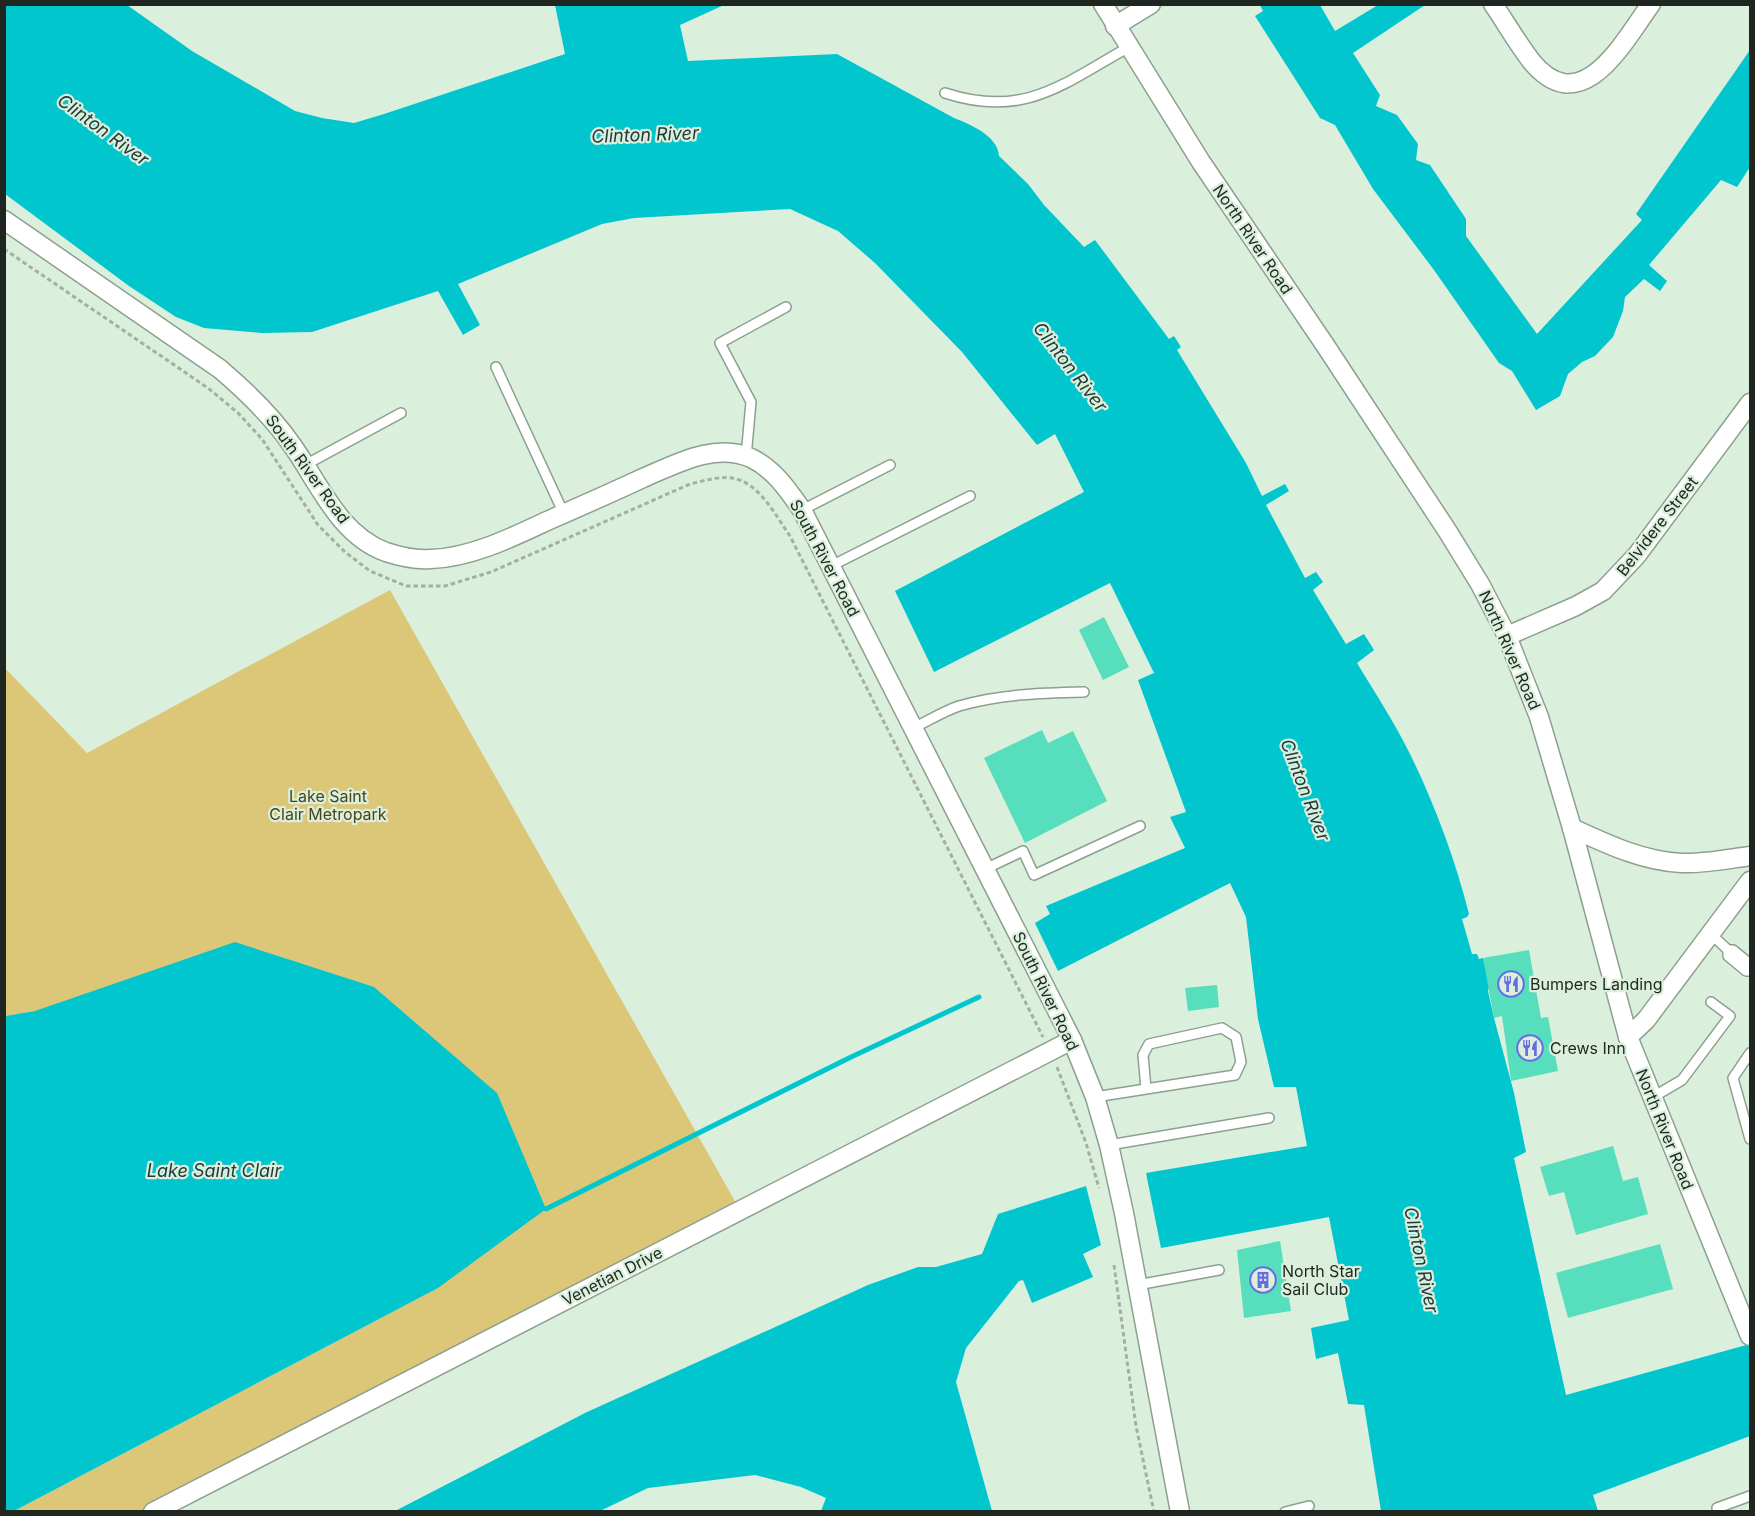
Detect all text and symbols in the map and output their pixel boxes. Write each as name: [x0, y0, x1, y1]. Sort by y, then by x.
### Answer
water label: Clinton River: [54, 89, 154, 170]
water label: Clinton River: [591, 122, 700, 147]
street label: North River Road: [1209, 180, 1297, 298]
water label: Clinton River: [1029, 318, 1113, 417]
street label: South River Road: [262, 411, 354, 527]
street label: Belvidere Street: [1612, 472, 1702, 580]
street label: South River Road: [786, 496, 864, 620]
street label: North River Road: [1475, 587, 1545, 713]
water label: Clinton River: [1276, 736, 1335, 845]
park label: Lake Saint Clair Metropark: [269, 786, 387, 824]
street label: South River Road: [1009, 928, 1083, 1054]
restaurant icon: Bumpers Landing: [1496, 969, 1526, 999]
place label: Bumpers Landing: [1530, 974, 1662, 994]
restaurant icon: Crews Inn: [1515, 1033, 1545, 1063]
place label: Crews Inn: [1550, 1038, 1626, 1058]
street label: North River Road: [1632, 1066, 1698, 1192]
water label: Lake Saint Clair: [147, 1160, 282, 1181]
water label: Clinton River: [1400, 1205, 1443, 1316]
street label: Venetian Drive: [558, 1242, 666, 1310]
place label: North Star Sail Club: [1282, 1261, 1360, 1299]
building icon: North Star Sail Club: [1248, 1265, 1278, 1295]

